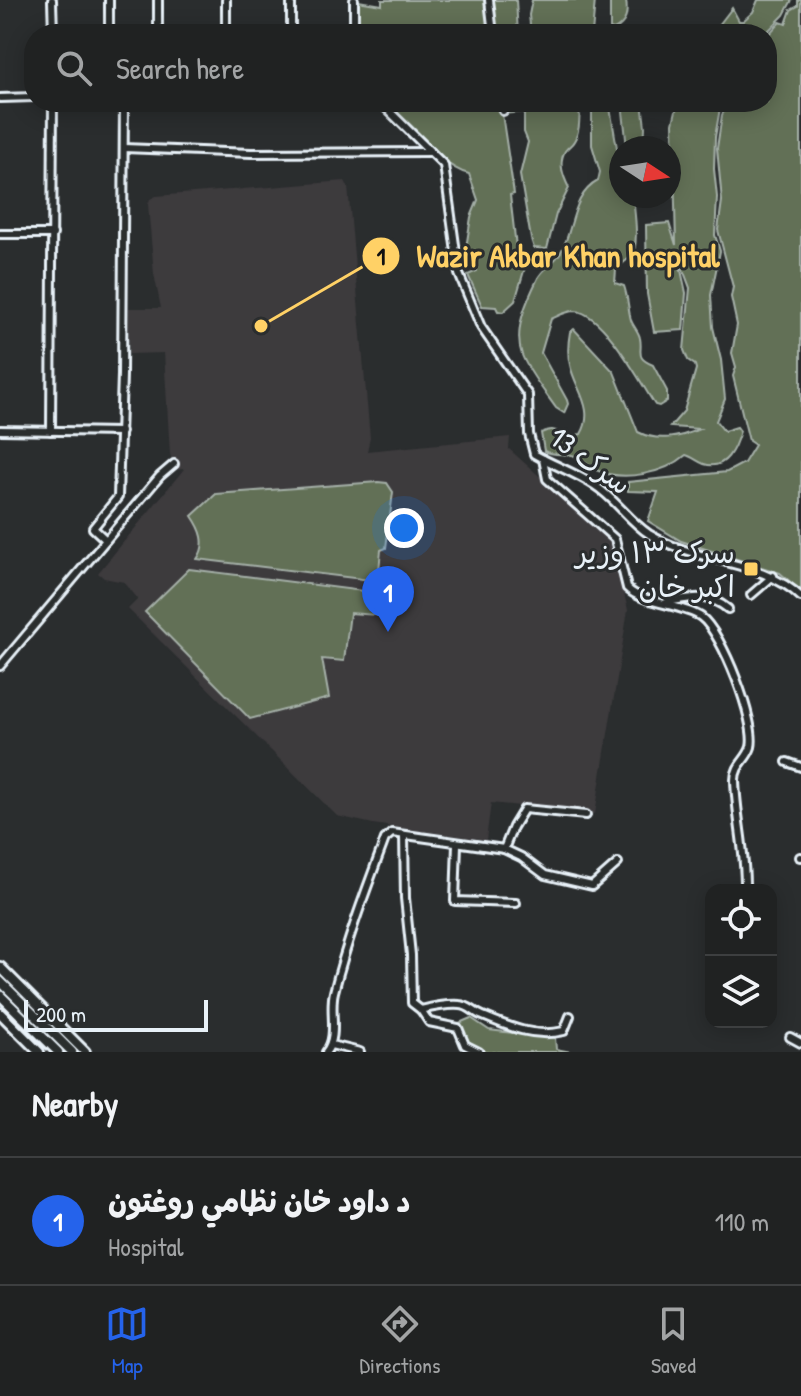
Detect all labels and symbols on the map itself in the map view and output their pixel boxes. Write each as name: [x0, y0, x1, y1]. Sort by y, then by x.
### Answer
north arrow: [609, 136, 681, 208]
callout: Wazir Akbar Khan hospital: [361, 228, 736, 284]
text: Wazir Akbar Khan hospital: [416, 234, 721, 278]
text: 1: [377, 240, 386, 272]
street label: سرک 13: [542, 417, 640, 503]
your location: [384, 508, 424, 548]
place label: سرک ۱۳ وزیر اکبر خان: [573, 532, 735, 606]
marker: سرک ۱۳ وزیر اکبر خان: [742, 560, 760, 578]
pin: 1: [362, 566, 414, 632]
scale bar: [24, 996, 208, 1032]

